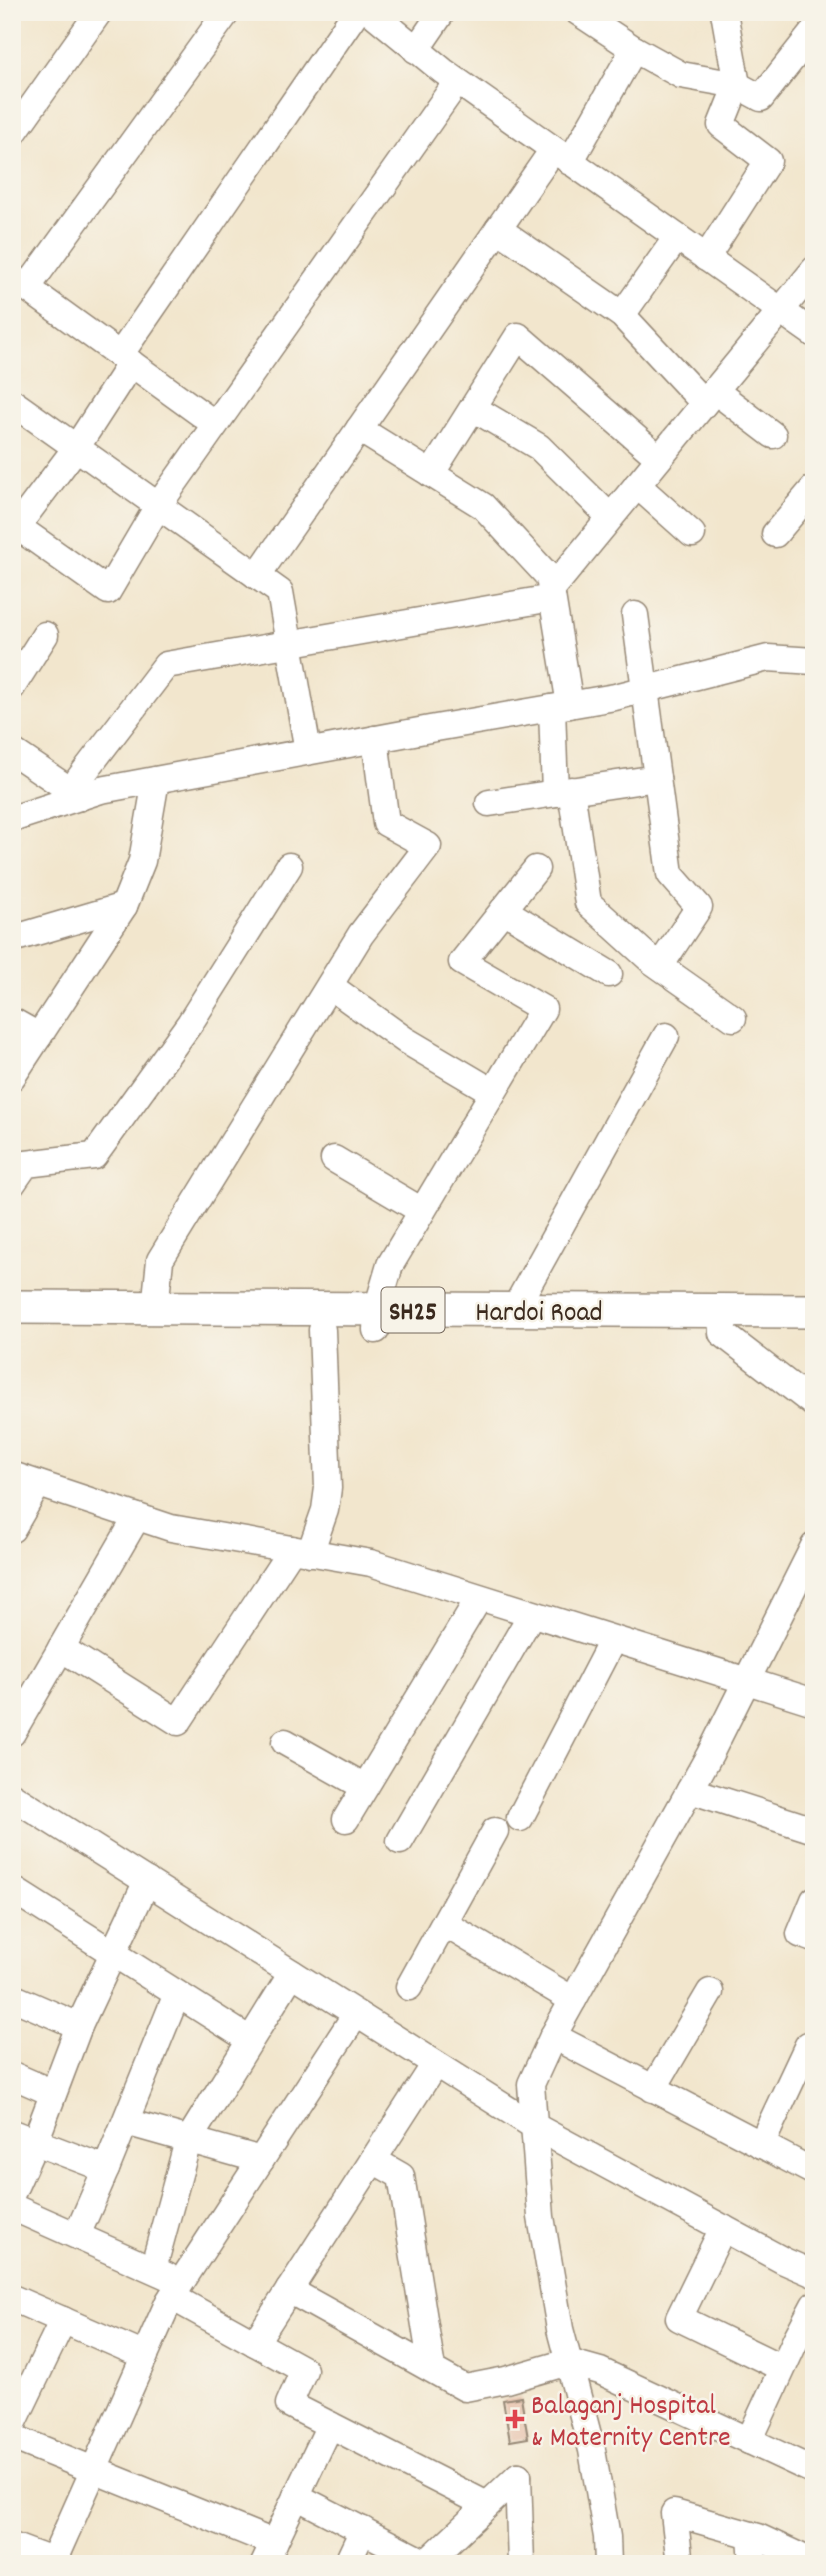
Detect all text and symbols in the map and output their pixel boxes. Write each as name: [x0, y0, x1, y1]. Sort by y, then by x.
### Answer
road number: SH25: [382, 1288, 444, 1332]
street label: Hardoi Road: [475, 1295, 603, 1335]
place label: Balaganj Hospital & Maternity Centre: [531, 2388, 731, 2460]
marker: Balaganj Hospital & Maternity Centre: [505, 2409, 525, 2429]

